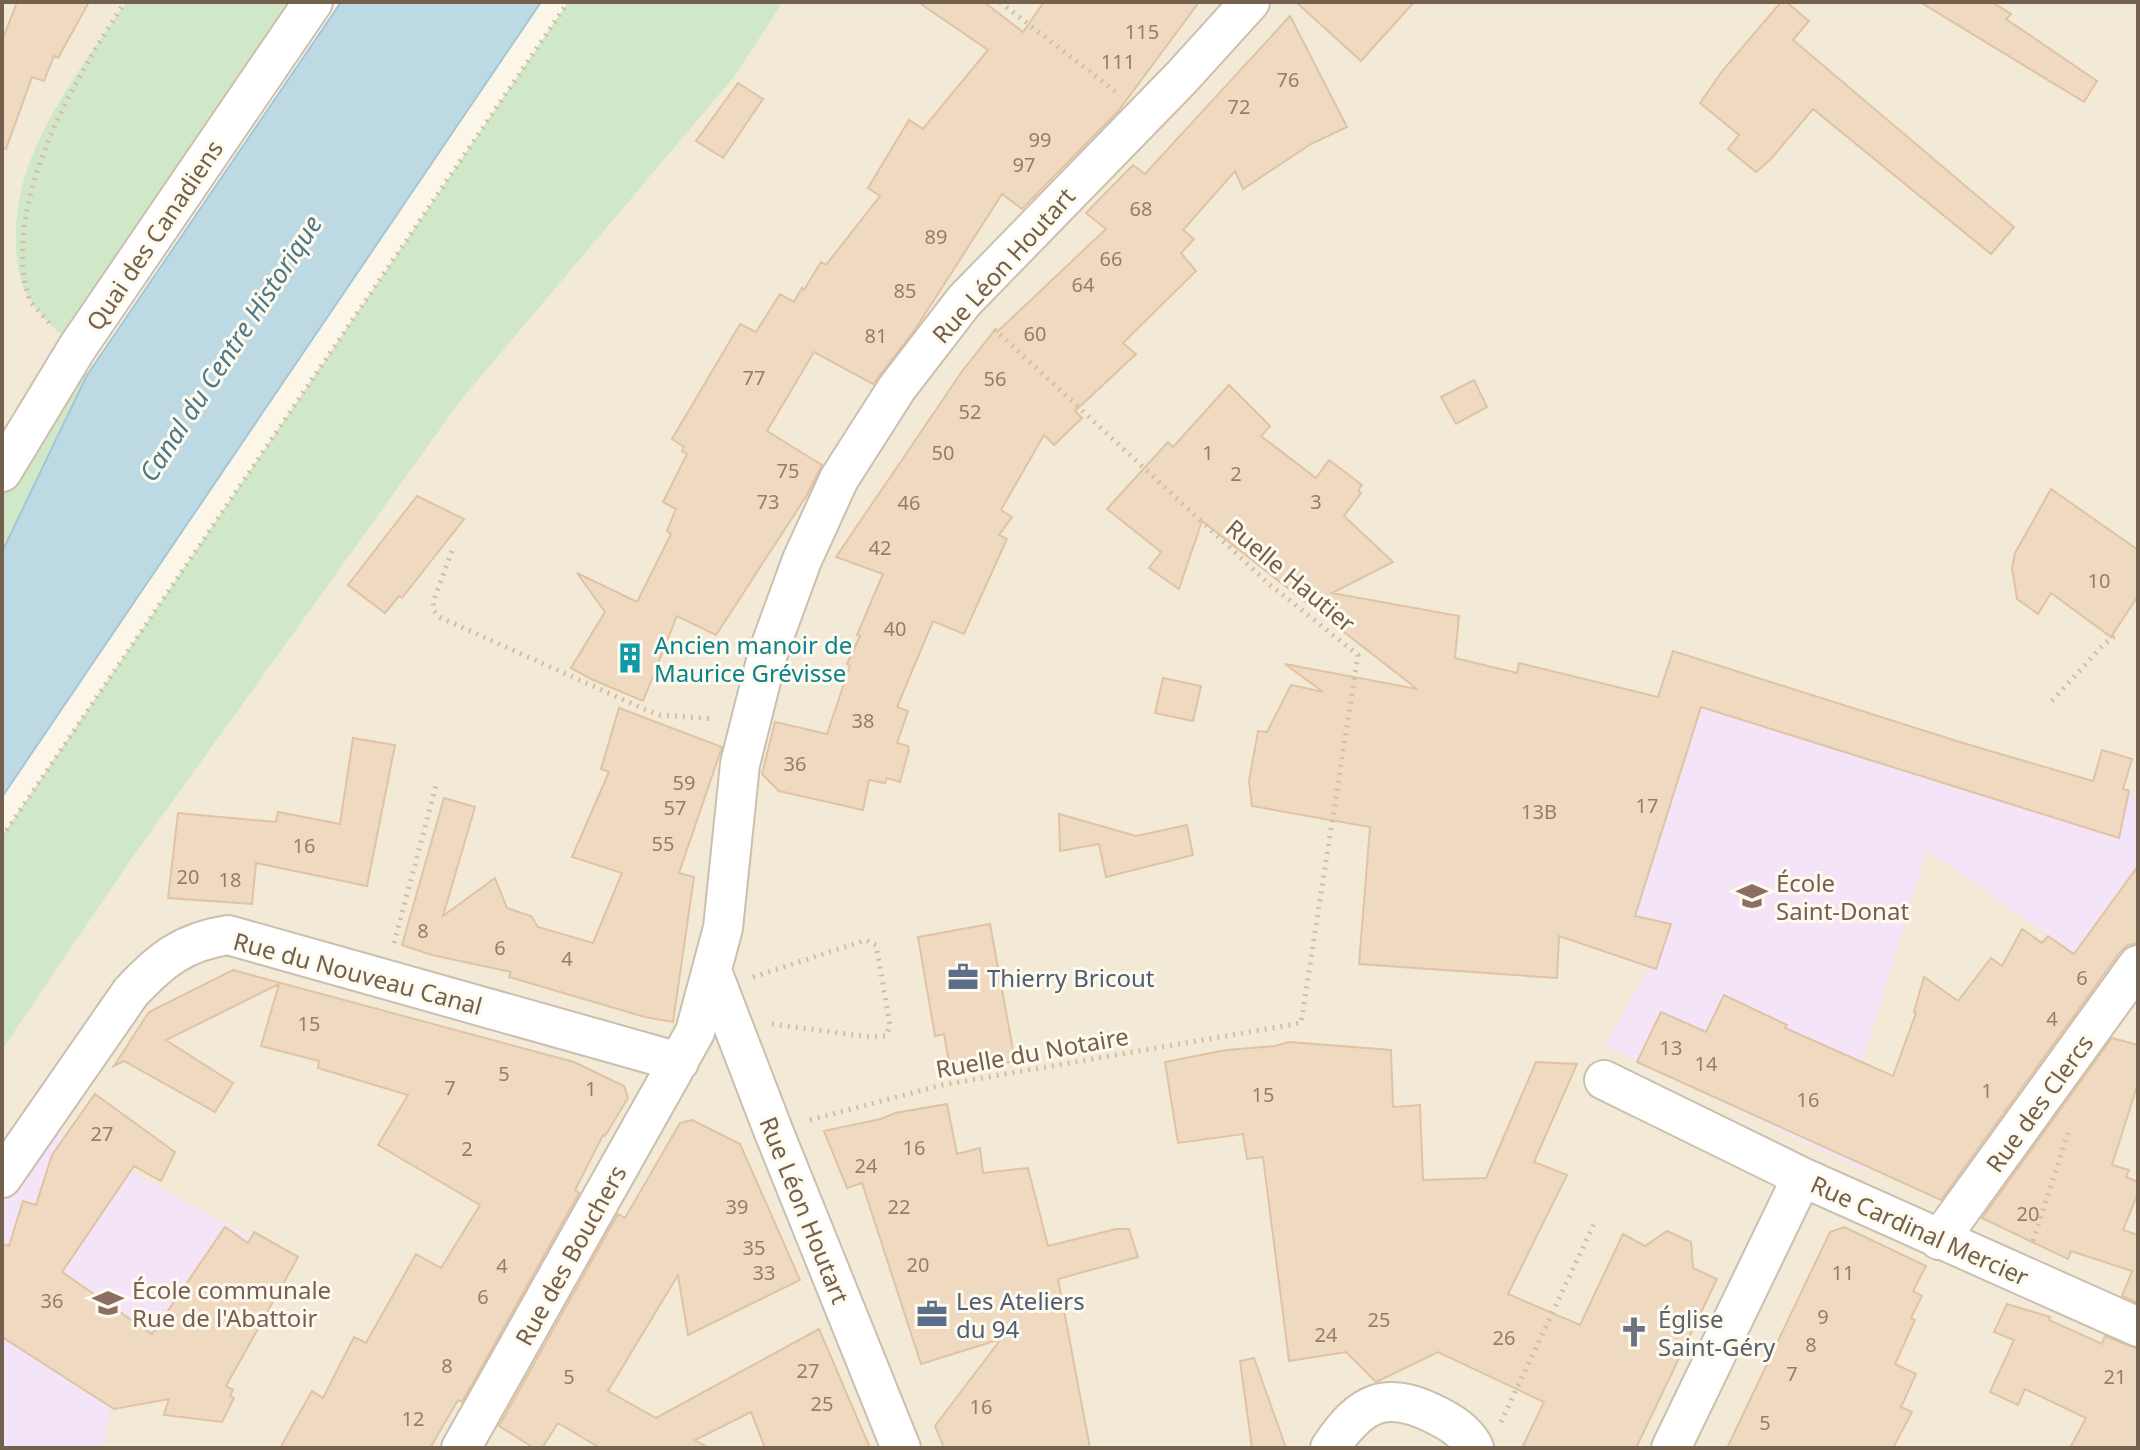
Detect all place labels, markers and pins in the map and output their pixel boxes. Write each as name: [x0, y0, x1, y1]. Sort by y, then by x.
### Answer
place label: Ancien manoir de Maurice Grévisse: [654, 628, 852, 689]
building icon: Ancien manoir de Maurice Grévisse: [613, 641, 647, 675]
place label: École Saint-Donat: [1776, 866, 1909, 927]
school or university icon: École Saint-Donat: [1735, 879, 1769, 913]
office icon: Thierry Bricout: [946, 960, 980, 994]
place label: Thierry Bricout: [987, 961, 1155, 994]
place label: École communale Rue de l'Abattoir: [132, 1273, 331, 1334]
place label: Les Ateliers du 94: [956, 1284, 1085, 1345]
school or university icon: École communale Rue de l'Abattoir: [91, 1286, 125, 1320]
office icon: Les Ateliers du 94: [915, 1297, 949, 1331]
place label: Église Saint-Géry: [1658, 1302, 1776, 1363]
church icon: Église Saint-Géry: [1617, 1315, 1651, 1349]

